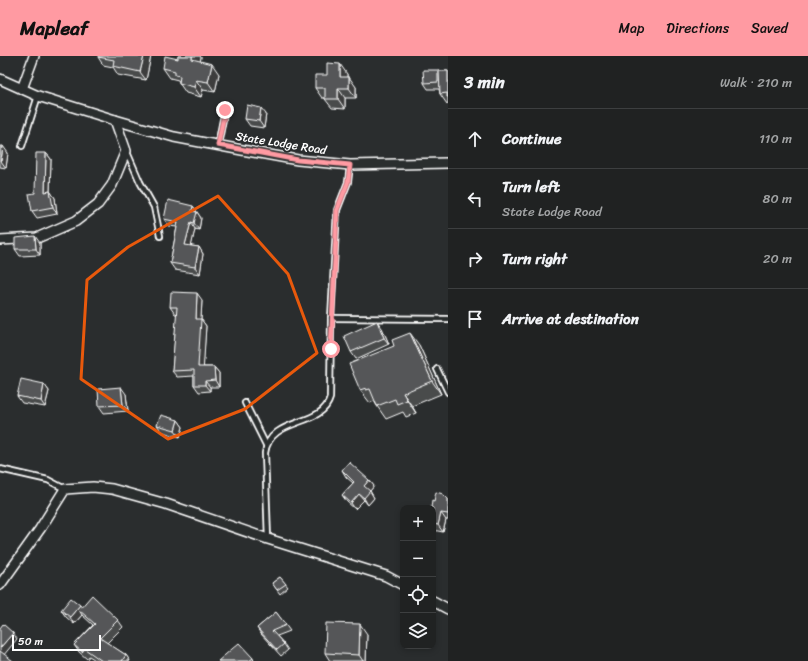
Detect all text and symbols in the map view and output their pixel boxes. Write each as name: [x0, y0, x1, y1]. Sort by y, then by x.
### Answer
text: Mapleaf: [20, 12, 88, 45]
text: Map: [618, 16, 644, 41]
text: Directions: [666, 16, 729, 41]
text: Saved: [751, 16, 788, 41]
text: 3 min: [464, 67, 505, 97]
text: Walk · 210 m: [720, 71, 792, 94]
route end: [216, 101, 234, 119]
street label: State Lodge Road: [234, 125, 329, 161]
text: Continue: [502, 126, 562, 152]
text: 110 m: [759, 127, 792, 150]
icon: ahead: [464, 128, 486, 150]
text: Turn left: [502, 174, 560, 200]
text: 80 m: [763, 187, 792, 210]
icon: left: [464, 188, 486, 210]
text: State Lodge Road: [502, 200, 602, 223]
text: Turn right: [502, 246, 567, 272]
text: 20 m: [763, 247, 792, 270]
icon: right: [464, 248, 486, 270]
text: Arrive at destination: [502, 306, 639, 332]
icon: arrive: [464, 308, 486, 330]
route start: [322, 340, 340, 358]
map controls: [400, 505, 436, 649]
button: +: [400, 505, 436, 541]
button: −: [400, 541, 436, 577]
button: locate: [400, 577, 436, 613]
button: layers: [400, 613, 436, 649]
text: 50 m: [18, 632, 43, 651]
scale bar: [12, 633, 101, 652]

